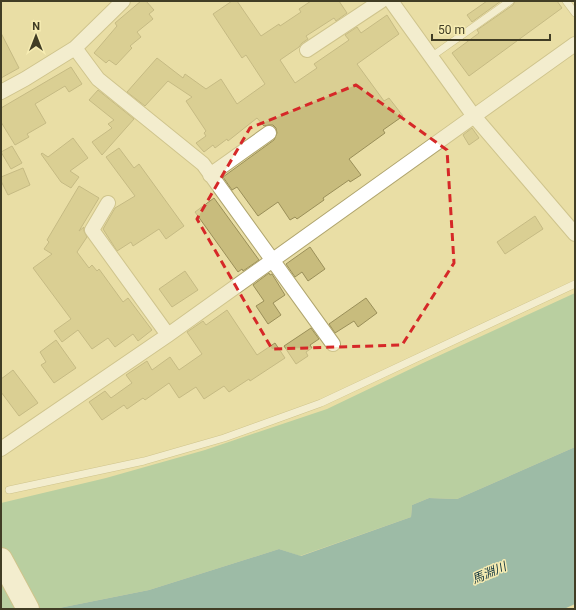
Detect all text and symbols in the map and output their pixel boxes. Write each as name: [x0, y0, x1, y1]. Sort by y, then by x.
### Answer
north arrow: [16, 16, 56, 56]
scale bar: [432, 16, 550, 42]
text: N: [32, 20, 40, 33]
text: 50 m: [438, 23, 465, 37]
water label: 馬淵川: [470, 559, 510, 586]

